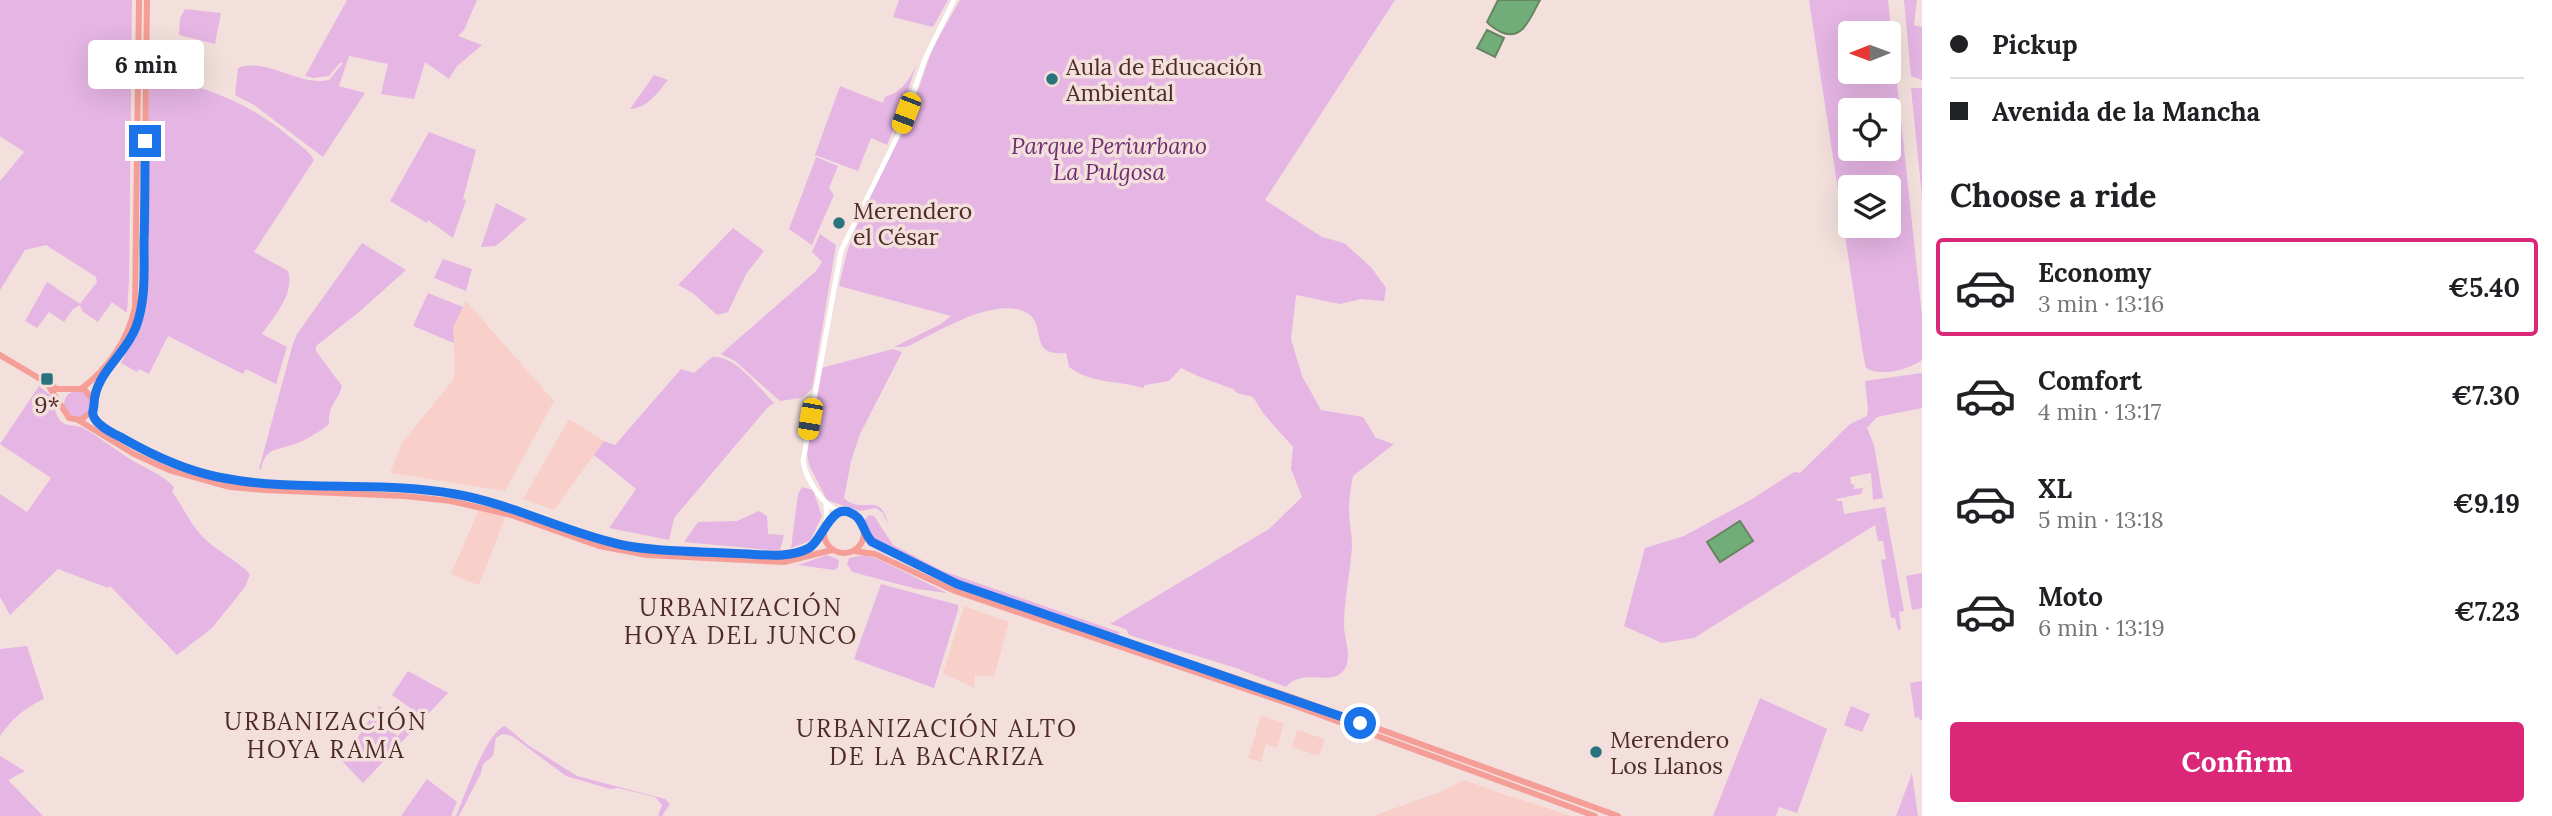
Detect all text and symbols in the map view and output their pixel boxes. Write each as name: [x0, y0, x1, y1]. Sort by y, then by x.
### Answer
north arrow: [1838, 21, 1900, 84]
map controls: [1838, 21, 1901, 238]
text: Pickup: [1992, 28, 2078, 61]
callout: 6 min: [87, 40, 203, 88]
text: 6 min: [115, 50, 177, 79]
place label: Aula de Educación Ambiental: [1065, 52, 1263, 107]
marker: Aula de Educación Ambiental: [1044, 71, 1060, 87]
car: [889, 90, 924, 136]
text: Avenida de la Mancha: [1992, 95, 2260, 128]
button: locate: [1838, 98, 1901, 161]
route end: [129, 125, 161, 157]
park label: Parque Periurbano La Pulgosa: [1011, 131, 1207, 186]
button: layers: [1838, 175, 1901, 238]
text: Choose a ride: [1950, 175, 2157, 216]
place label: Merendero el César: [853, 196, 972, 251]
marker: Merendero el César: [831, 215, 847, 231]
icon: car: [1954, 256, 2017, 319]
text: Economy: [2038, 256, 2151, 289]
text: €5.40: [2448, 271, 2520, 304]
text: 3 min · 13:16: [2038, 289, 2164, 318]
icon: car: [1954, 364, 2017, 427]
text: Comfort: [2038, 364, 2142, 397]
marker: 9*: [39, 371, 55, 387]
text: €7.30: [2451, 379, 2520, 412]
place label: 9*: [34, 390, 60, 419]
car: [797, 396, 824, 442]
text: 4 min · 13:17: [2038, 397, 2161, 426]
icon: car: [1954, 472, 2017, 535]
text: XL: [2038, 472, 2072, 505]
text: €9.19: [2453, 487, 2520, 520]
text: 5 min · 13:18: [2038, 505, 2164, 534]
icon: car: [1954, 580, 2017, 643]
text: Moto: [2038, 580, 2103, 613]
district label: URBANIZACIÓN HOYA DEL JUNCO: [624, 592, 858, 651]
text: €7.23: [2454, 595, 2520, 628]
text: 6 min · 13:19: [2038, 613, 2165, 642]
district label: URBANIZACIÓN HOYA RAMA: [224, 706, 428, 765]
route start: [1344, 707, 1376, 739]
district label: URBANIZACIÓN ALTO DE LA BACARIZA: [796, 713, 1078, 772]
button: Confirm: [1950, 722, 2524, 802]
place label: Merendero Los Llanos: [1610, 725, 1729, 780]
marker: Merendero Los Llanos: [1588, 744, 1604, 760]

